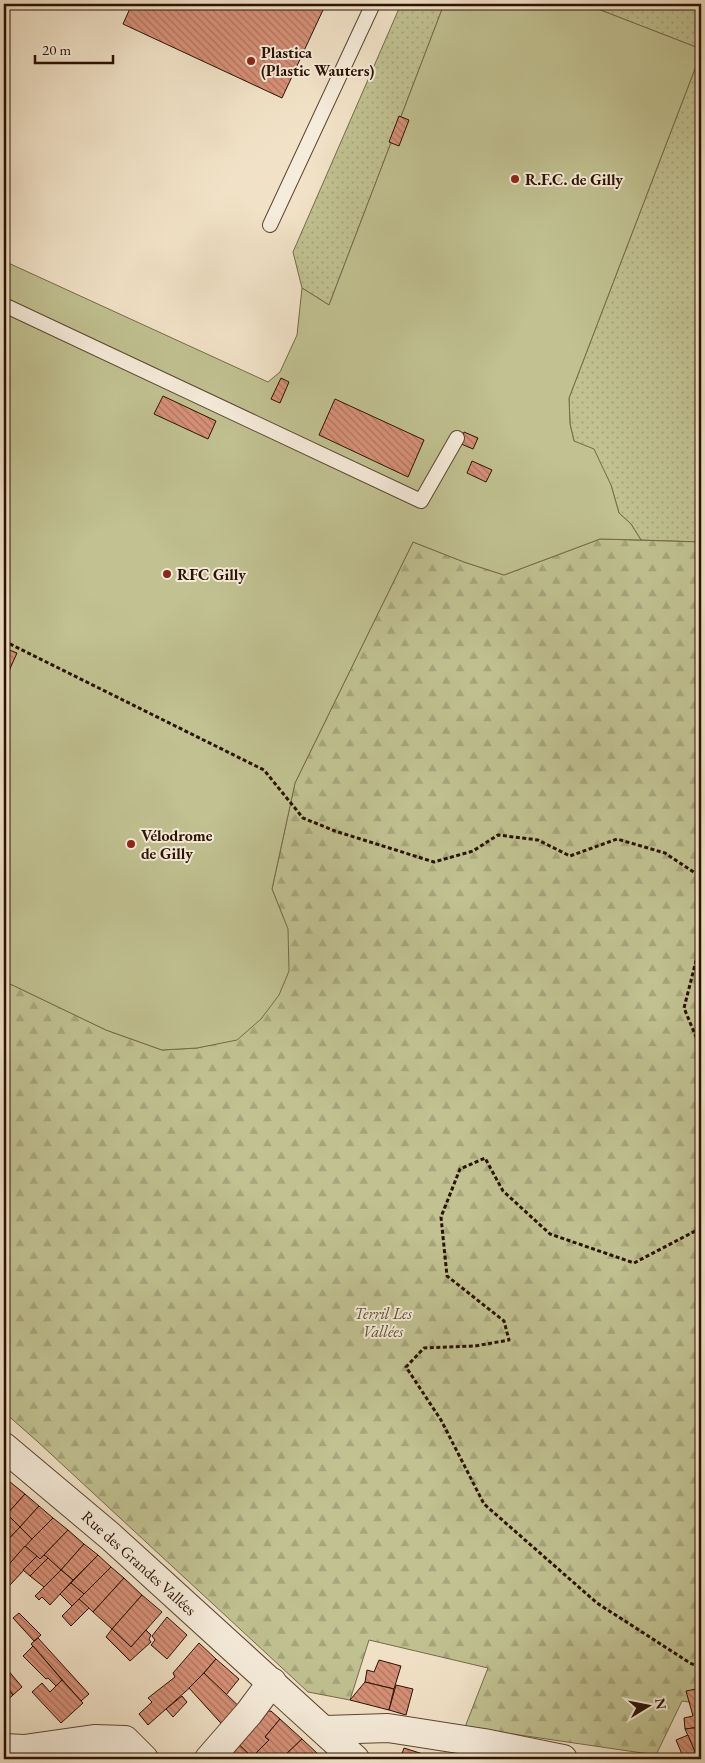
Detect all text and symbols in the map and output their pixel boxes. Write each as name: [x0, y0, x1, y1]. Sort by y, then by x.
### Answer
scale bar: [35, 32, 112, 64]
text: 20 m: [42, 40, 71, 59]
place label: Plastica (Plastic Wauters): [261, 42, 374, 81]
marker: Plastica (Plastic Wauters): [245, 55, 257, 67]
place label: R.F.C. de Gilly: [525, 169, 623, 190]
marker: R.F.C. de Gilly: [509, 173, 521, 185]
place label: RFC Gilly: [177, 564, 246, 585]
marker: RFC Gilly: [161, 568, 173, 580]
place label: Vélodrome de Gilly: [141, 825, 213, 864]
marker: Vélodrome de Gilly: [125, 838, 137, 850]
park label: Terril Les Vallées: [354, 1303, 412, 1342]
street label: Rue des Grandes Vallées: [77, 1506, 201, 1620]
north arrow: [622, 1680, 672, 1730]
text: N: [651, 1697, 671, 1712]

